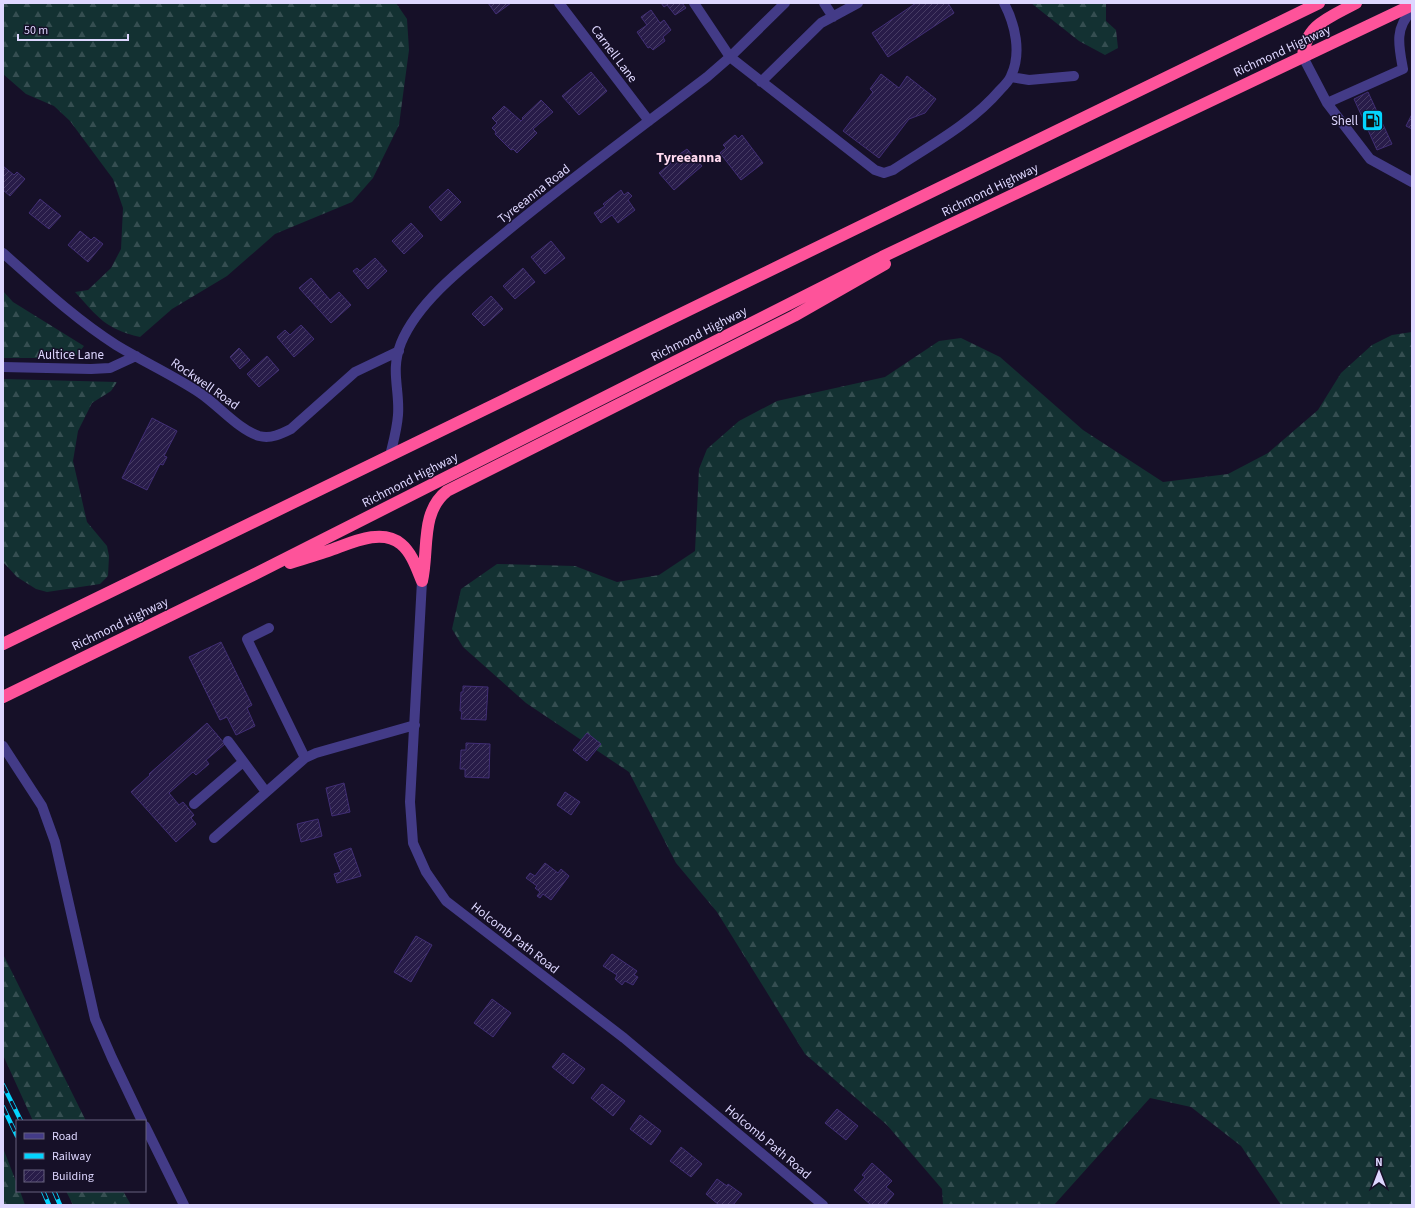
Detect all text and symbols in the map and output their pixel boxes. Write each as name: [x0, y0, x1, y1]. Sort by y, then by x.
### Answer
scale bar: [18, 16, 128, 42]
street label: Richmond Highway: [1230, 21, 1334, 81]
text: 50 m: [24, 22, 48, 39]
street label: Carnell Lane: [586, 22, 642, 86]
fuel station icon: Shell: [1360, 108, 1386, 134]
place label: Shell: [1331, 112, 1358, 130]
district label: Tyreeanna: [656, 148, 722, 168]
street label: Richmond Highway: [939, 159, 1041, 221]
street label: Tyreeanna Road: [494, 160, 574, 228]
street label: Richmond Highway: [648, 302, 750, 366]
street label: Aultice Lane: [38, 346, 104, 364]
street label: Rockwell Road: [167, 354, 243, 414]
street label: Richmond Highway: [359, 448, 461, 512]
street label: Richmond Highway: [69, 593, 171, 655]
street label: Holcomb Path Road: [467, 898, 563, 978]
street label: Holcomb Path Road: [721, 1101, 815, 1183]
legend: [16, 1120, 146, 1192]
text: Road: [52, 1128, 78, 1145]
text: Railway: [52, 1148, 91, 1165]
north arrow: [1359, 1152, 1399, 1192]
text: N: [1375, 1155, 1383, 1170]
text: Building: [52, 1168, 94, 1185]

